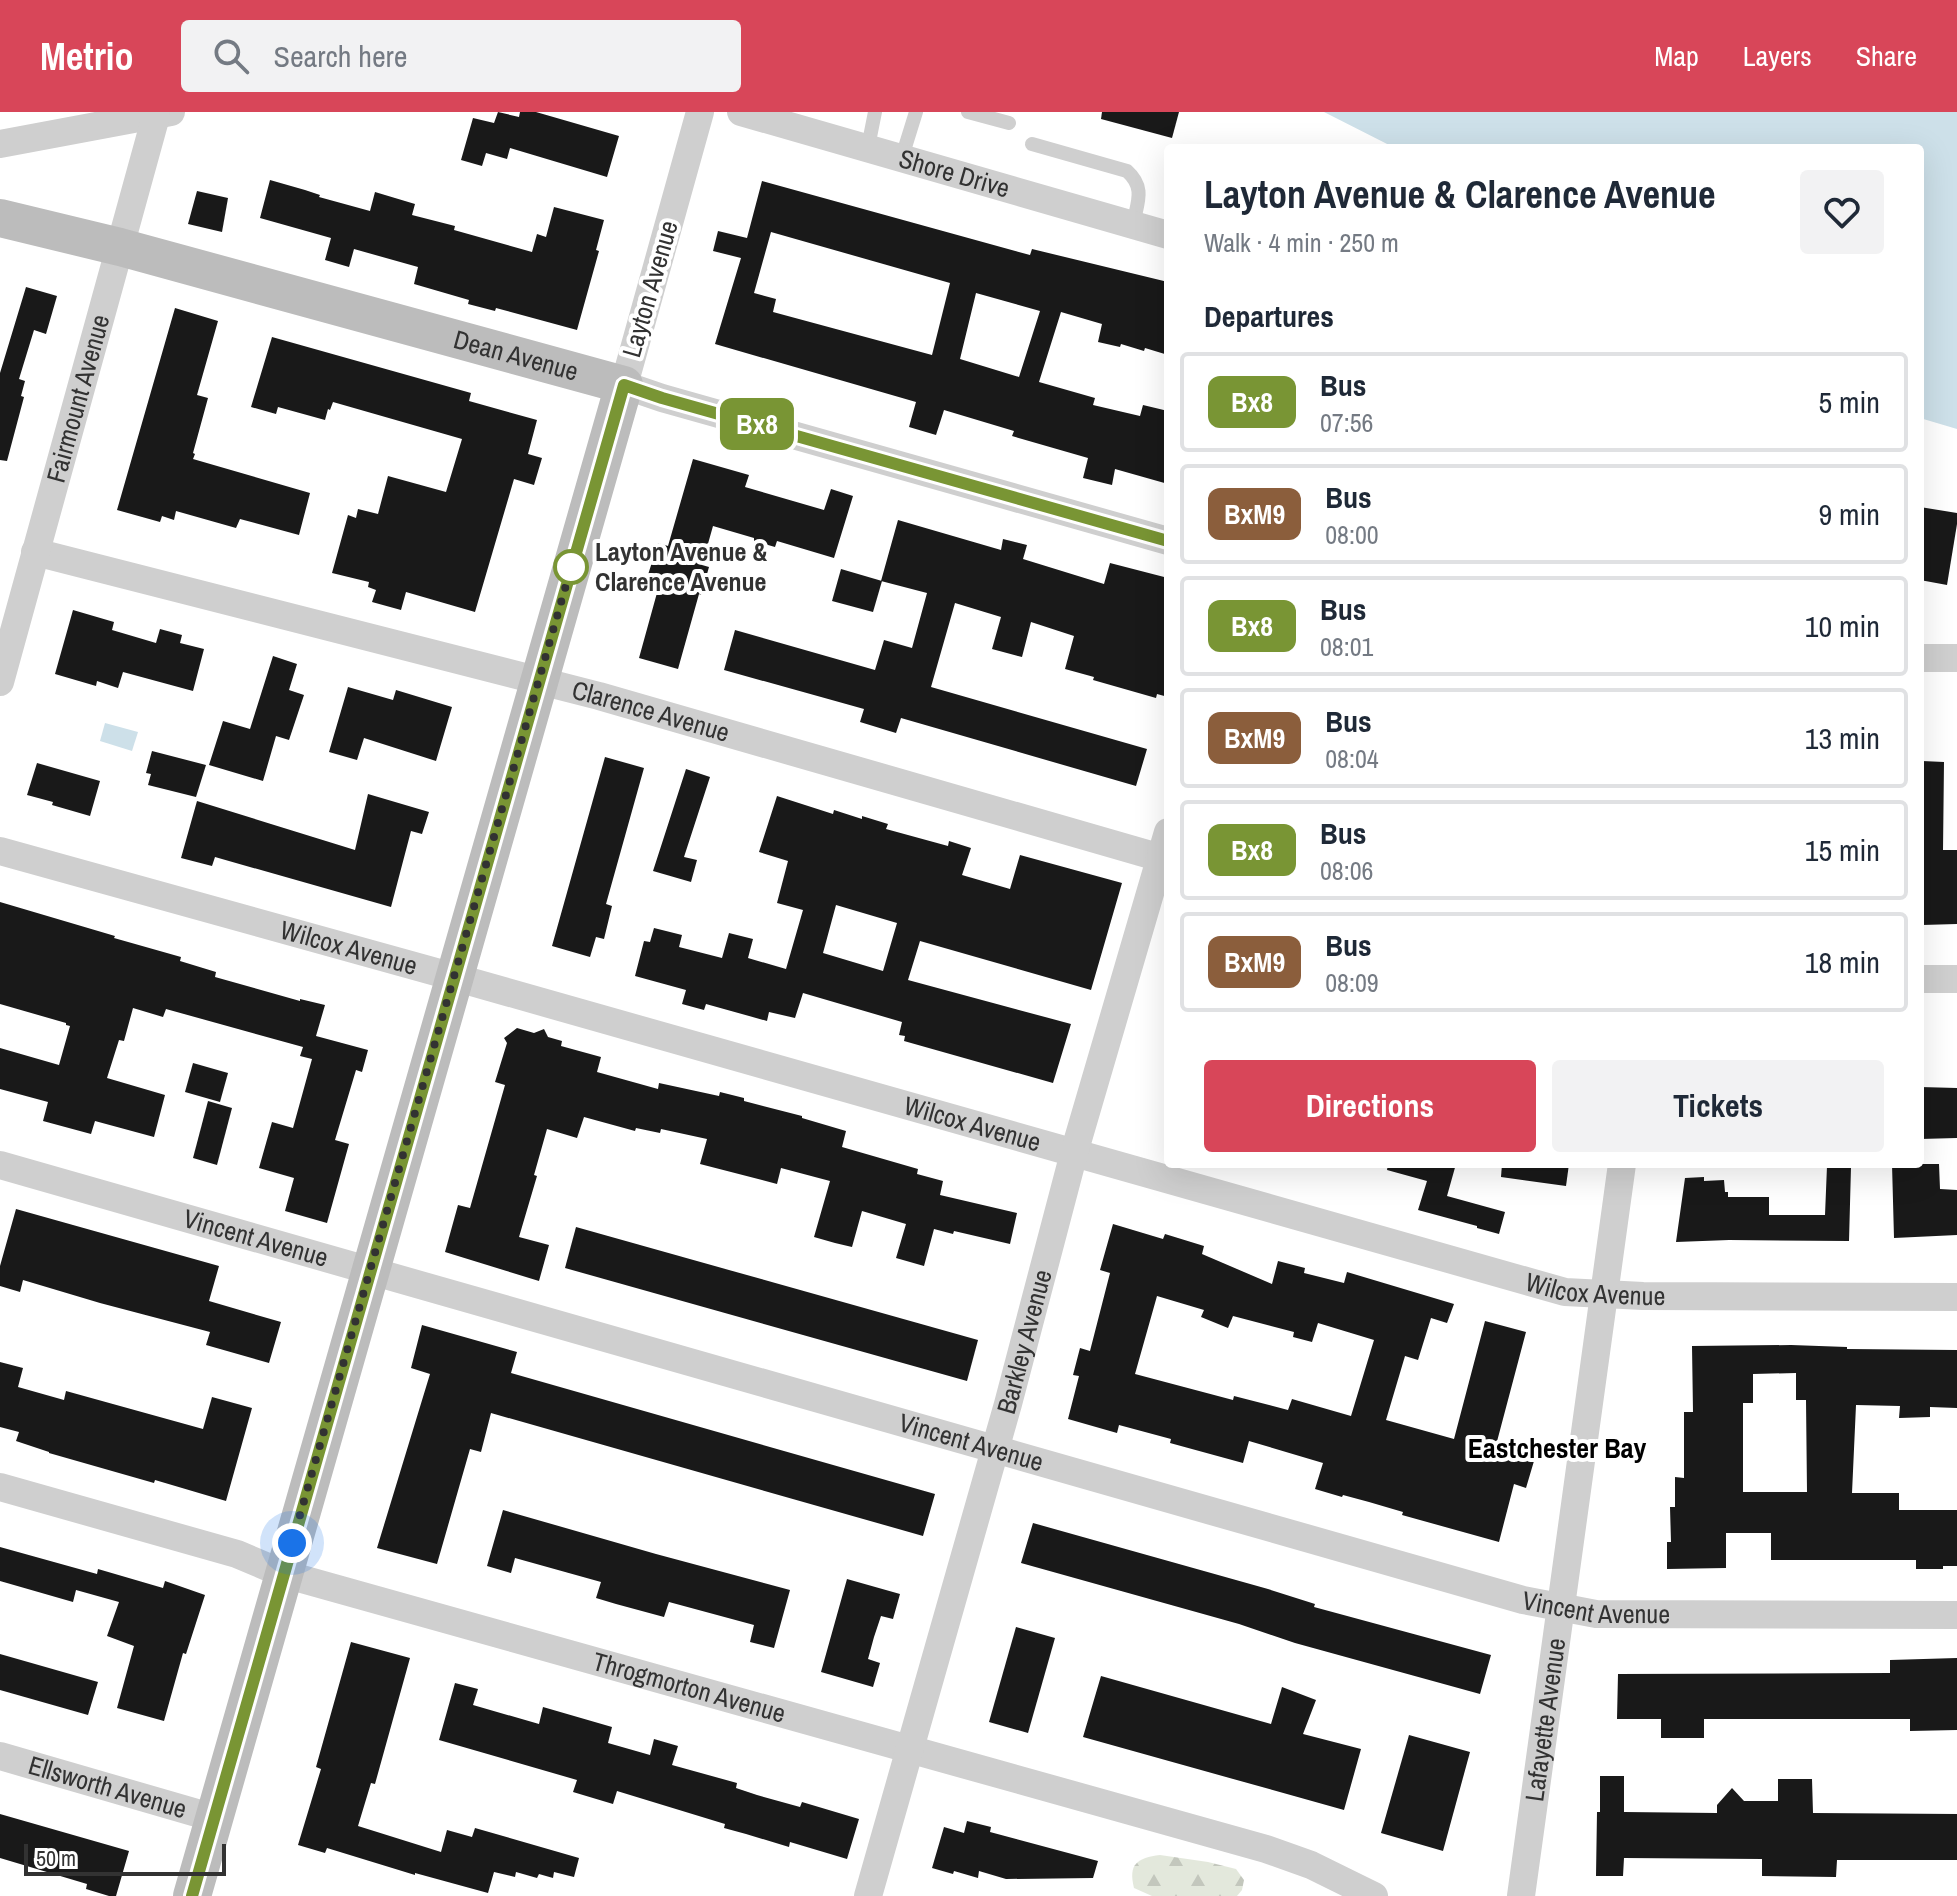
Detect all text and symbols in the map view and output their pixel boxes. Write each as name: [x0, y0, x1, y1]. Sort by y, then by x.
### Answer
search box: [181, 20, 741, 92]
text: Metrio: [40, 31, 133, 82]
icon: search: [209, 34, 253, 78]
text: Search here: [273, 36, 408, 76]
text: Map: [1654, 37, 1699, 75]
text: Layers: [1743, 37, 1812, 75]
text: Share: [1856, 37, 1917, 75]
street label: Shore Drive: [895, 140, 1014, 206]
text: Layton Avenue & Clarence Avenue: [1204, 169, 1715, 220]
button: heart: [1800, 170, 1884, 254]
street label: Layton Avenue: [613, 216, 686, 361]
text: Walk · 4 min · 250 m: [1204, 225, 1399, 260]
text: Departures: [1204, 296, 1334, 336]
street label: Fairmount Avenue: [38, 310, 117, 486]
street label: Dean Avenue: [450, 321, 582, 389]
text: Bus: [1320, 365, 1366, 405]
text: 5 min: [1818, 382, 1880, 422]
text: Bx8: [1231, 383, 1273, 421]
line badge: Bx8: [711, 398, 803, 450]
text: Bx8: [736, 405, 778, 443]
text: 07:56: [1320, 405, 1373, 440]
text: Bus: [1325, 477, 1372, 517]
text: 9 min: [1818, 494, 1880, 534]
text: BxM9: [1224, 495, 1285, 533]
text: 08:00: [1325, 517, 1379, 552]
place label: Layton Avenue & Clarence Avenue: [595, 534, 768, 599]
marker: Layton Avenue & Clarence Avenue: [554, 550, 588, 584]
text: Bus: [1320, 589, 1366, 629]
text: 10 min: [1805, 606, 1880, 646]
text: Bx8: [1231, 607, 1273, 645]
text: 08:01: [1320, 629, 1373, 664]
street label: Clarence Avenue: [568, 672, 734, 750]
text: Bus: [1325, 701, 1372, 741]
text: 13 min: [1805, 718, 1880, 758]
text: BxM9: [1224, 719, 1285, 757]
text: 08:04: [1325, 741, 1379, 776]
text: Bus: [1320, 813, 1366, 853]
text: 15 min: [1805, 830, 1880, 870]
text: Bx8: [1231, 831, 1273, 869]
text: 08:06: [1320, 853, 1373, 888]
street label: Wilcox Avenue: [276, 912, 421, 983]
text: Bus: [1325, 925, 1372, 965]
text: 18 min: [1805, 942, 1880, 982]
text: BxM9: [1224, 943, 1285, 981]
text: 08:09: [1325, 965, 1379, 1000]
button: Directions: [1204, 1060, 1536, 1152]
button: Tickets: [1552, 1060, 1884, 1152]
street label: Wilcox Avenue: [900, 1087, 1045, 1160]
street label: Vincent Avenue: [180, 1200, 332, 1275]
street label: Wilcox Avenue: [1522, 1264, 1665, 1313]
street label: Barkley Avenue: [988, 1266, 1060, 1418]
street label: Vincent Avenue: [895, 1405, 1048, 1479]
district label: Eastchester Bay: [1468, 1429, 1647, 1467]
your location: [272, 1523, 312, 1563]
street label: Vincent Avenue: [1520, 1582, 1670, 1631]
street label: Lafayette Avenue: [1516, 1636, 1573, 1803]
street label: Throgmorton Avenue: [589, 1643, 790, 1731]
street label: Ellsworth Avenue: [24, 1747, 191, 1826]
scale bar: [24, 1840, 226, 1876]
text: 50 m: [36, 1843, 76, 1873]

